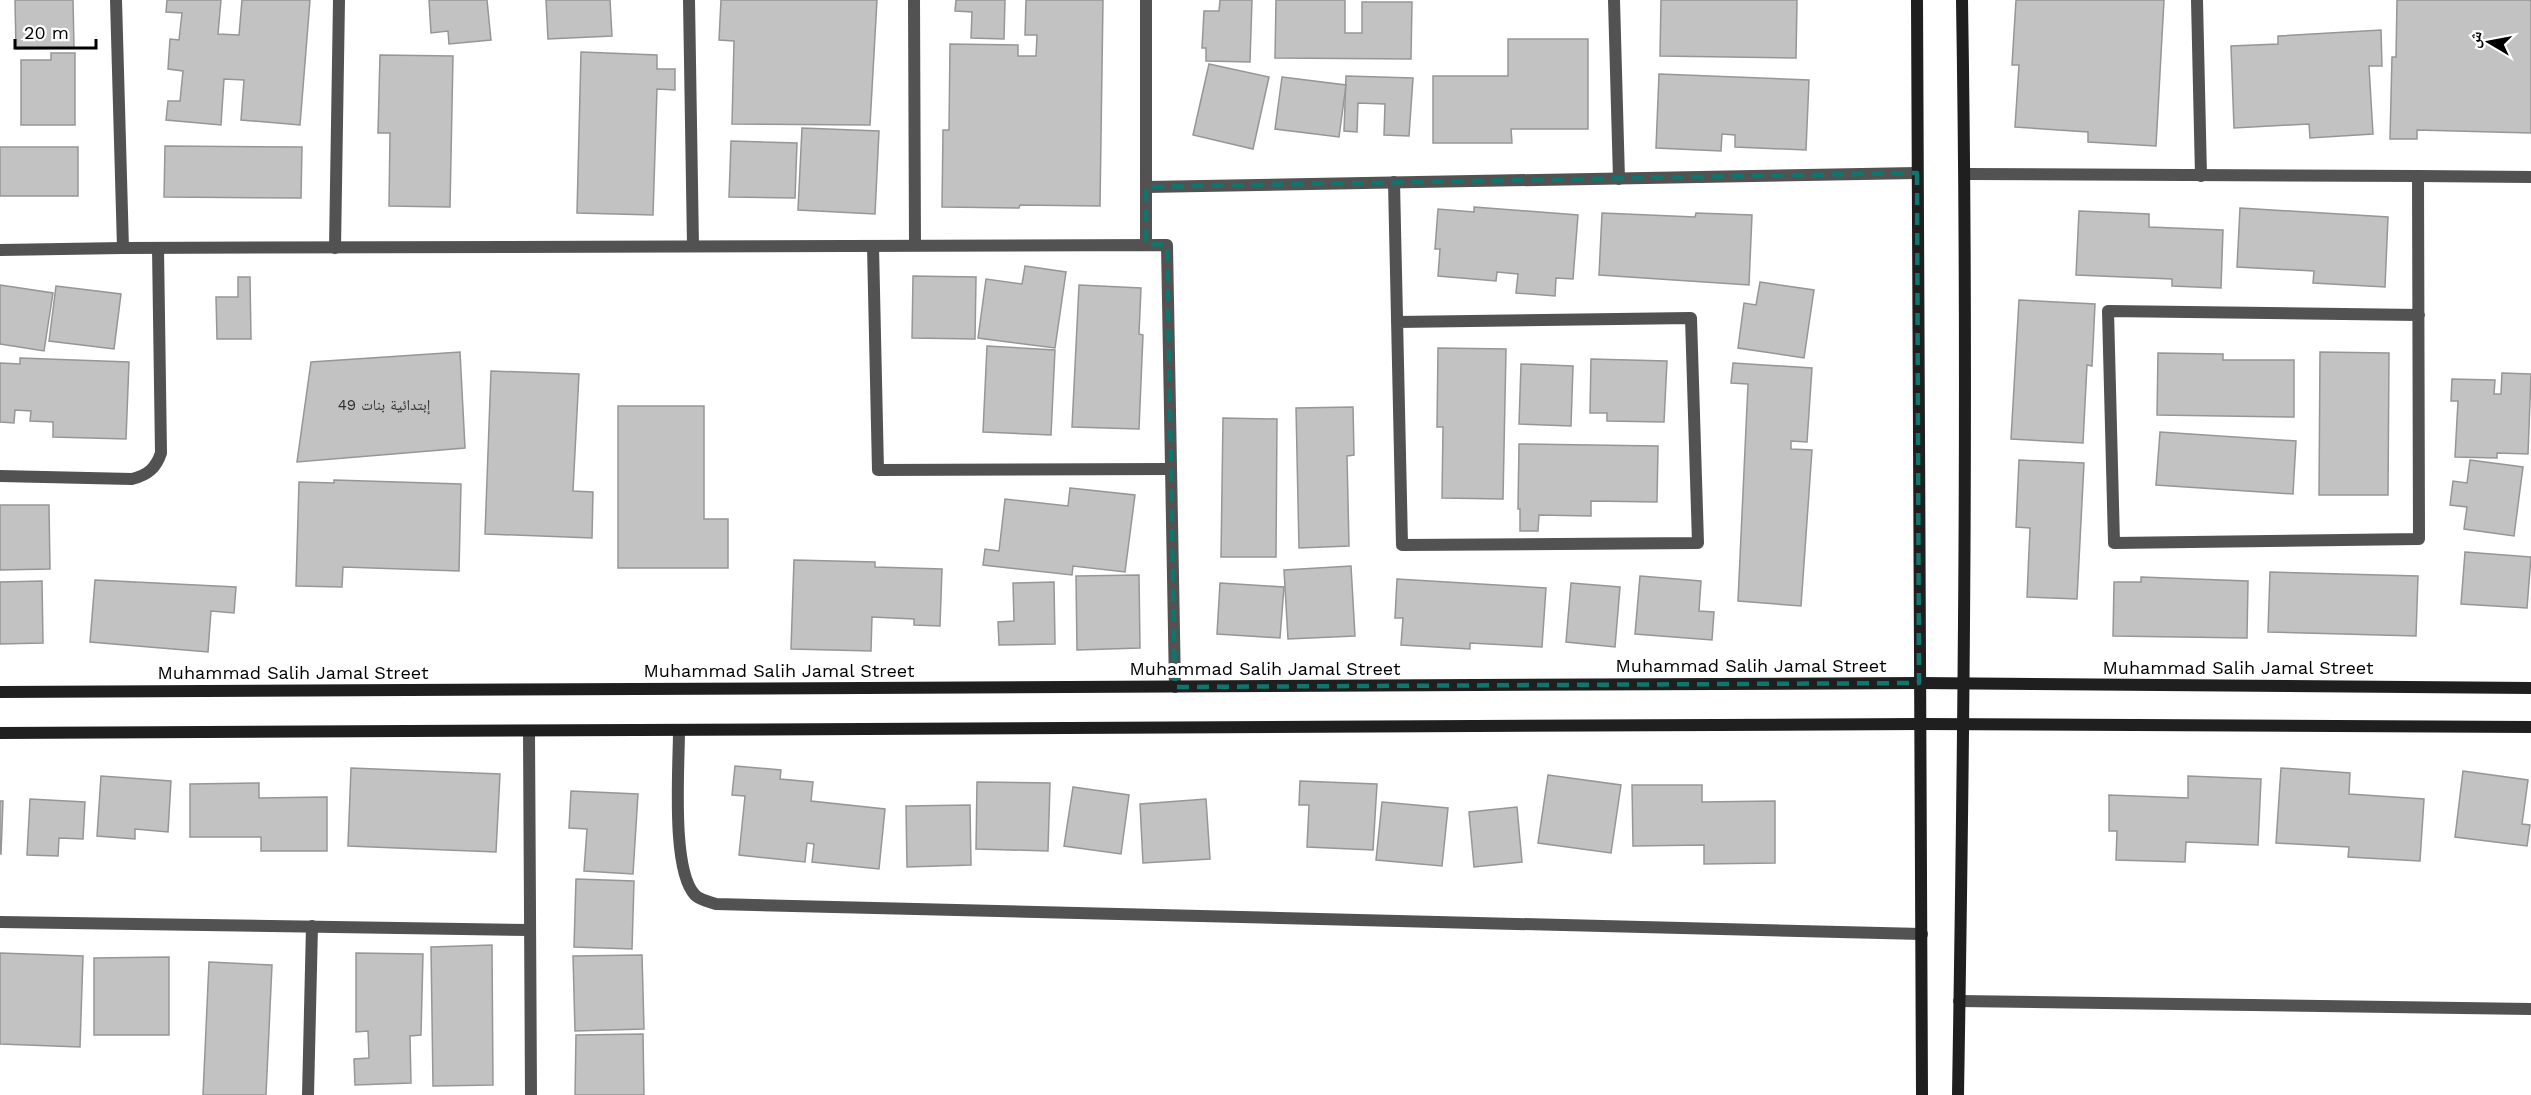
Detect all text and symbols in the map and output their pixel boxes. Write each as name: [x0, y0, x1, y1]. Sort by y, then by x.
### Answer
scale bar: [15, 12, 96, 50]
north arrow: [2459, 12, 2519, 72]
text: 20 m: [24, 22, 69, 43]
text: ش: [2464, 29, 2486, 49]
house number: 49 إبتدائية بنات: [338, 396, 431, 415]
street label: Muhammad Salih Jamal Street: [1616, 655, 1887, 676]
street label: Muhammad Salih Jamal Street: [2103, 657, 2374, 678]
street label: Muhammad Salih Jamal Street: [1130, 658, 1401, 679]
street label: Muhammad Salih Jamal Street: [644, 660, 915, 681]
street label: Muhammad Salih Jamal Street: [158, 662, 429, 683]

